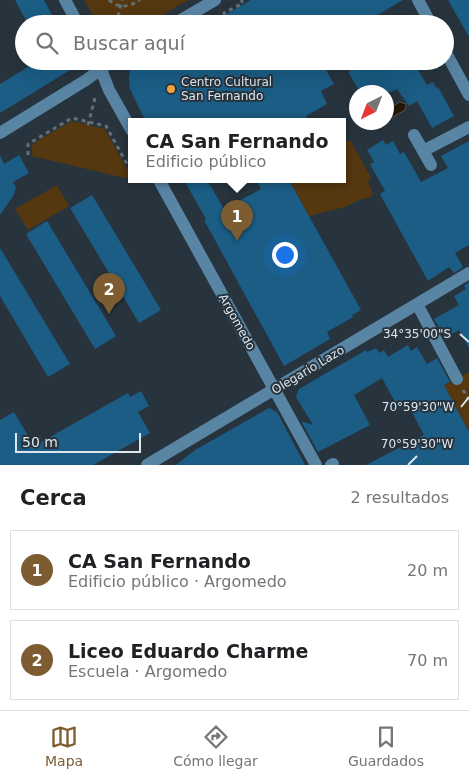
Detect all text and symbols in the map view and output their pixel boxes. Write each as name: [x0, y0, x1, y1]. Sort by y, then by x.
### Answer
search box: [15, 15, 454, 70]
icon: search: [33, 29, 61, 57]
text: Buscar aquí: [73, 32, 185, 54]
place label: Centro Cultural San Fernando: [181, 75, 272, 103]
marker: Centro Cultural San Fernando: [165, 83, 177, 95]
north arrow: [349, 85, 394, 130]
popup: [128, 118, 346, 183]
text: CA San Fernando: [146, 130, 328, 152]
text: Edificio público: [146, 152, 266, 171]
pin: 1: [221, 200, 253, 241]
your location: [272, 242, 298, 268]
pin: 2: [93, 273, 125, 314]
street label: Argomedo: [216, 292, 258, 352]
text: 34°35'00"S: [383, 327, 451, 341]
street label: Olegario Lazo: [269, 343, 347, 397]
text: 70°59'30"W: [382, 400, 454, 414]
scale bar: [15, 430, 141, 453]
text: 50 m: [22, 434, 58, 450]
text: 70°59'30"W: [381, 437, 453, 451]
text: Cerca: [20, 486, 87, 510]
text: 2 resultados: [350, 488, 449, 507]
text: CA San Fernando: [68, 550, 251, 572]
text: 1: [31, 561, 43, 580]
text: 20 m: [407, 561, 448, 580]
text: Edificio público · Argomedo: [68, 572, 287, 591]
text: Liceo Eduardo Charme: [68, 640, 308, 662]
text: 2: [31, 651, 43, 670]
text: 70 m: [407, 651, 448, 670]
text: Escuela · Argomedo: [68, 662, 227, 681]
tab: Mapa: [45, 723, 83, 769]
tab: Cómo llegar: [173, 723, 258, 769]
tab: Guardados: [348, 723, 424, 769]

